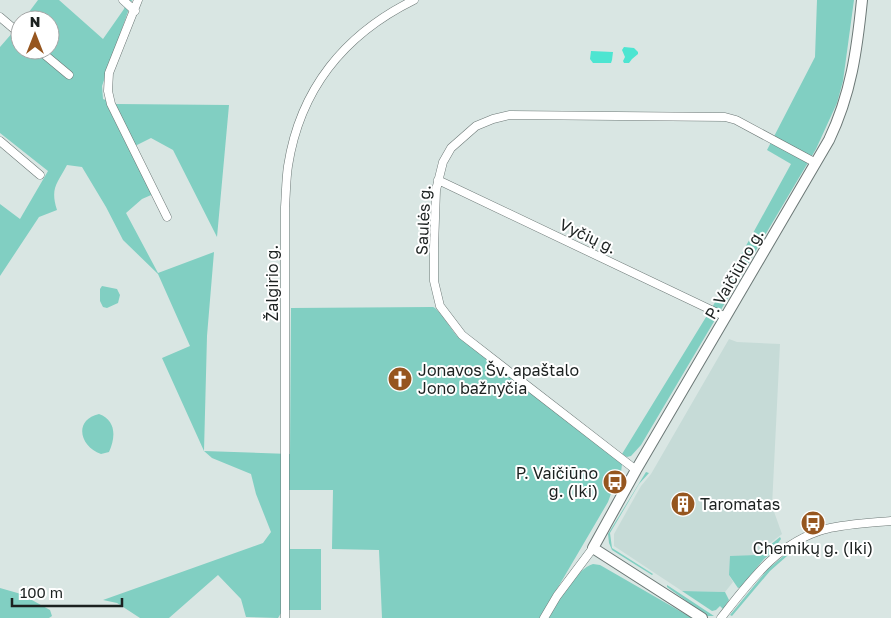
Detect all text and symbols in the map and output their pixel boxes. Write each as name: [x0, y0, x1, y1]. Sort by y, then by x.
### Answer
north arrow: [10, 10, 60, 60]
text: N: [30, 13, 40, 30]
street label: Saulės g.: [411, 184, 435, 256]
street label: Vyčių g.: [556, 214, 620, 258]
street label: P. Vaičiūno g.: [700, 225, 768, 323]
street label: Žalgirio g.: [262, 245, 282, 321]
place label: Jonavos Šv. apaštalo Jono bažnyčia: [418, 360, 579, 398]
church icon: Jonavos Šv. apaštalo Jono bažnyčia: [387, 366, 413, 392]
place label: P. Vaičiūno g. (Iki): [516, 463, 598, 501]
bus stop icon: P. Vaičiūno g. (Iki): [602, 469, 628, 495]
building icon: Taromatas: [670, 491, 696, 517]
place label: Taromatas: [700, 494, 780, 514]
bus stop icon: Chemikų g. (Iki): [800, 510, 826, 536]
place label: Chemikų g. (Iki): [753, 538, 873, 558]
scale bar: [12, 576, 122, 608]
text: 100 m: [20, 583, 63, 601]

